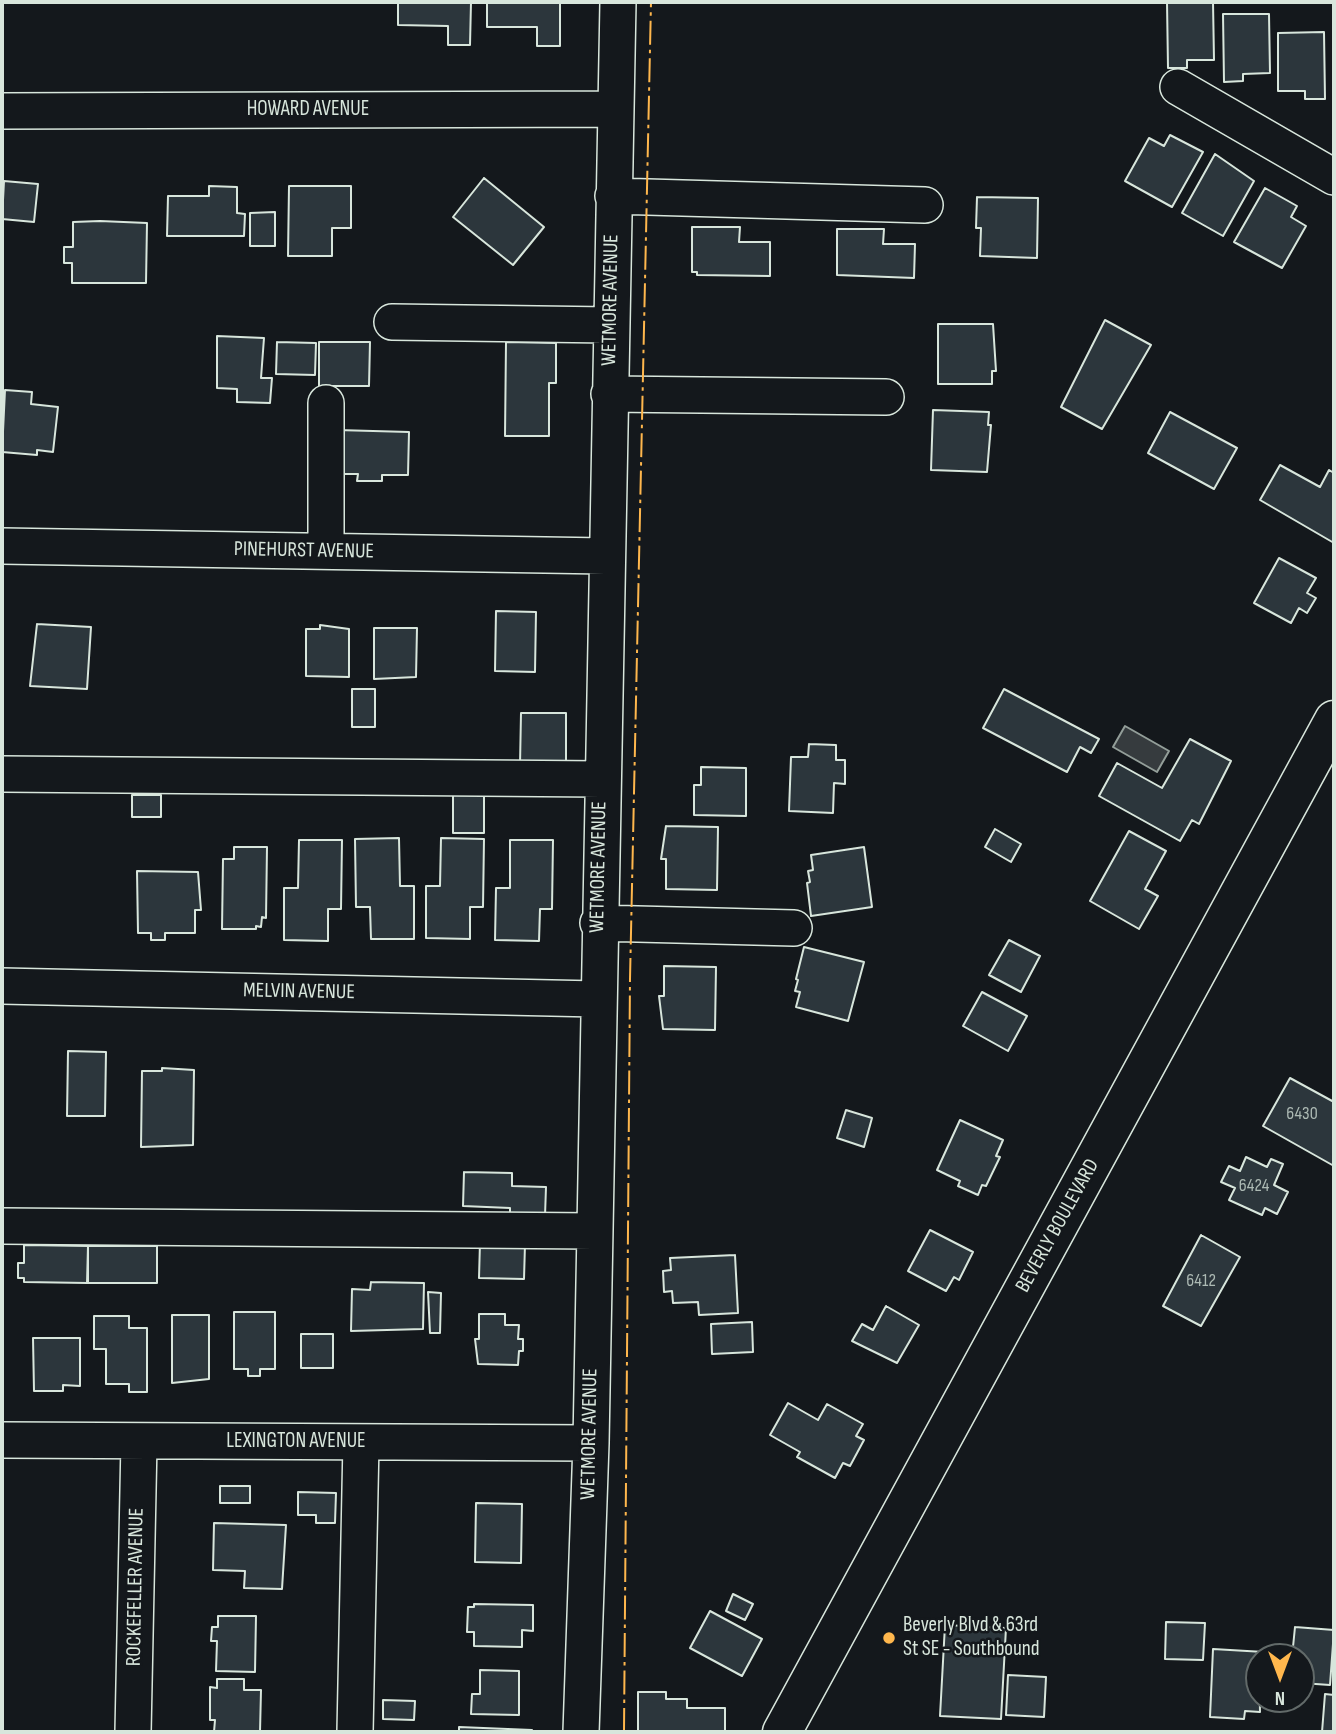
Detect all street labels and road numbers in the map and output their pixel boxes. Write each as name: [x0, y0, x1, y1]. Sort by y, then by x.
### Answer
street label: HOWARD AVENUE: [247, 97, 369, 123]
street label: WETMORE AVENUE: [597, 234, 625, 366]
street label: PINEHURST AVENUE: [234, 537, 374, 565]
street label: WETMORE AVENUE: [585, 801, 613, 933]
street label: MELVIN AVENUE: [243, 978, 355, 1006]
street label: BEVERLY BOULEVARD: [1011, 1155, 1105, 1297]
street label: WETMORE AVENUE: [576, 1368, 604, 1500]
street label: LEXINGTON AVENUE: [226, 1429, 366, 1455]
street label: ROCKEFELLER AVENUE: [122, 1508, 150, 1666]

